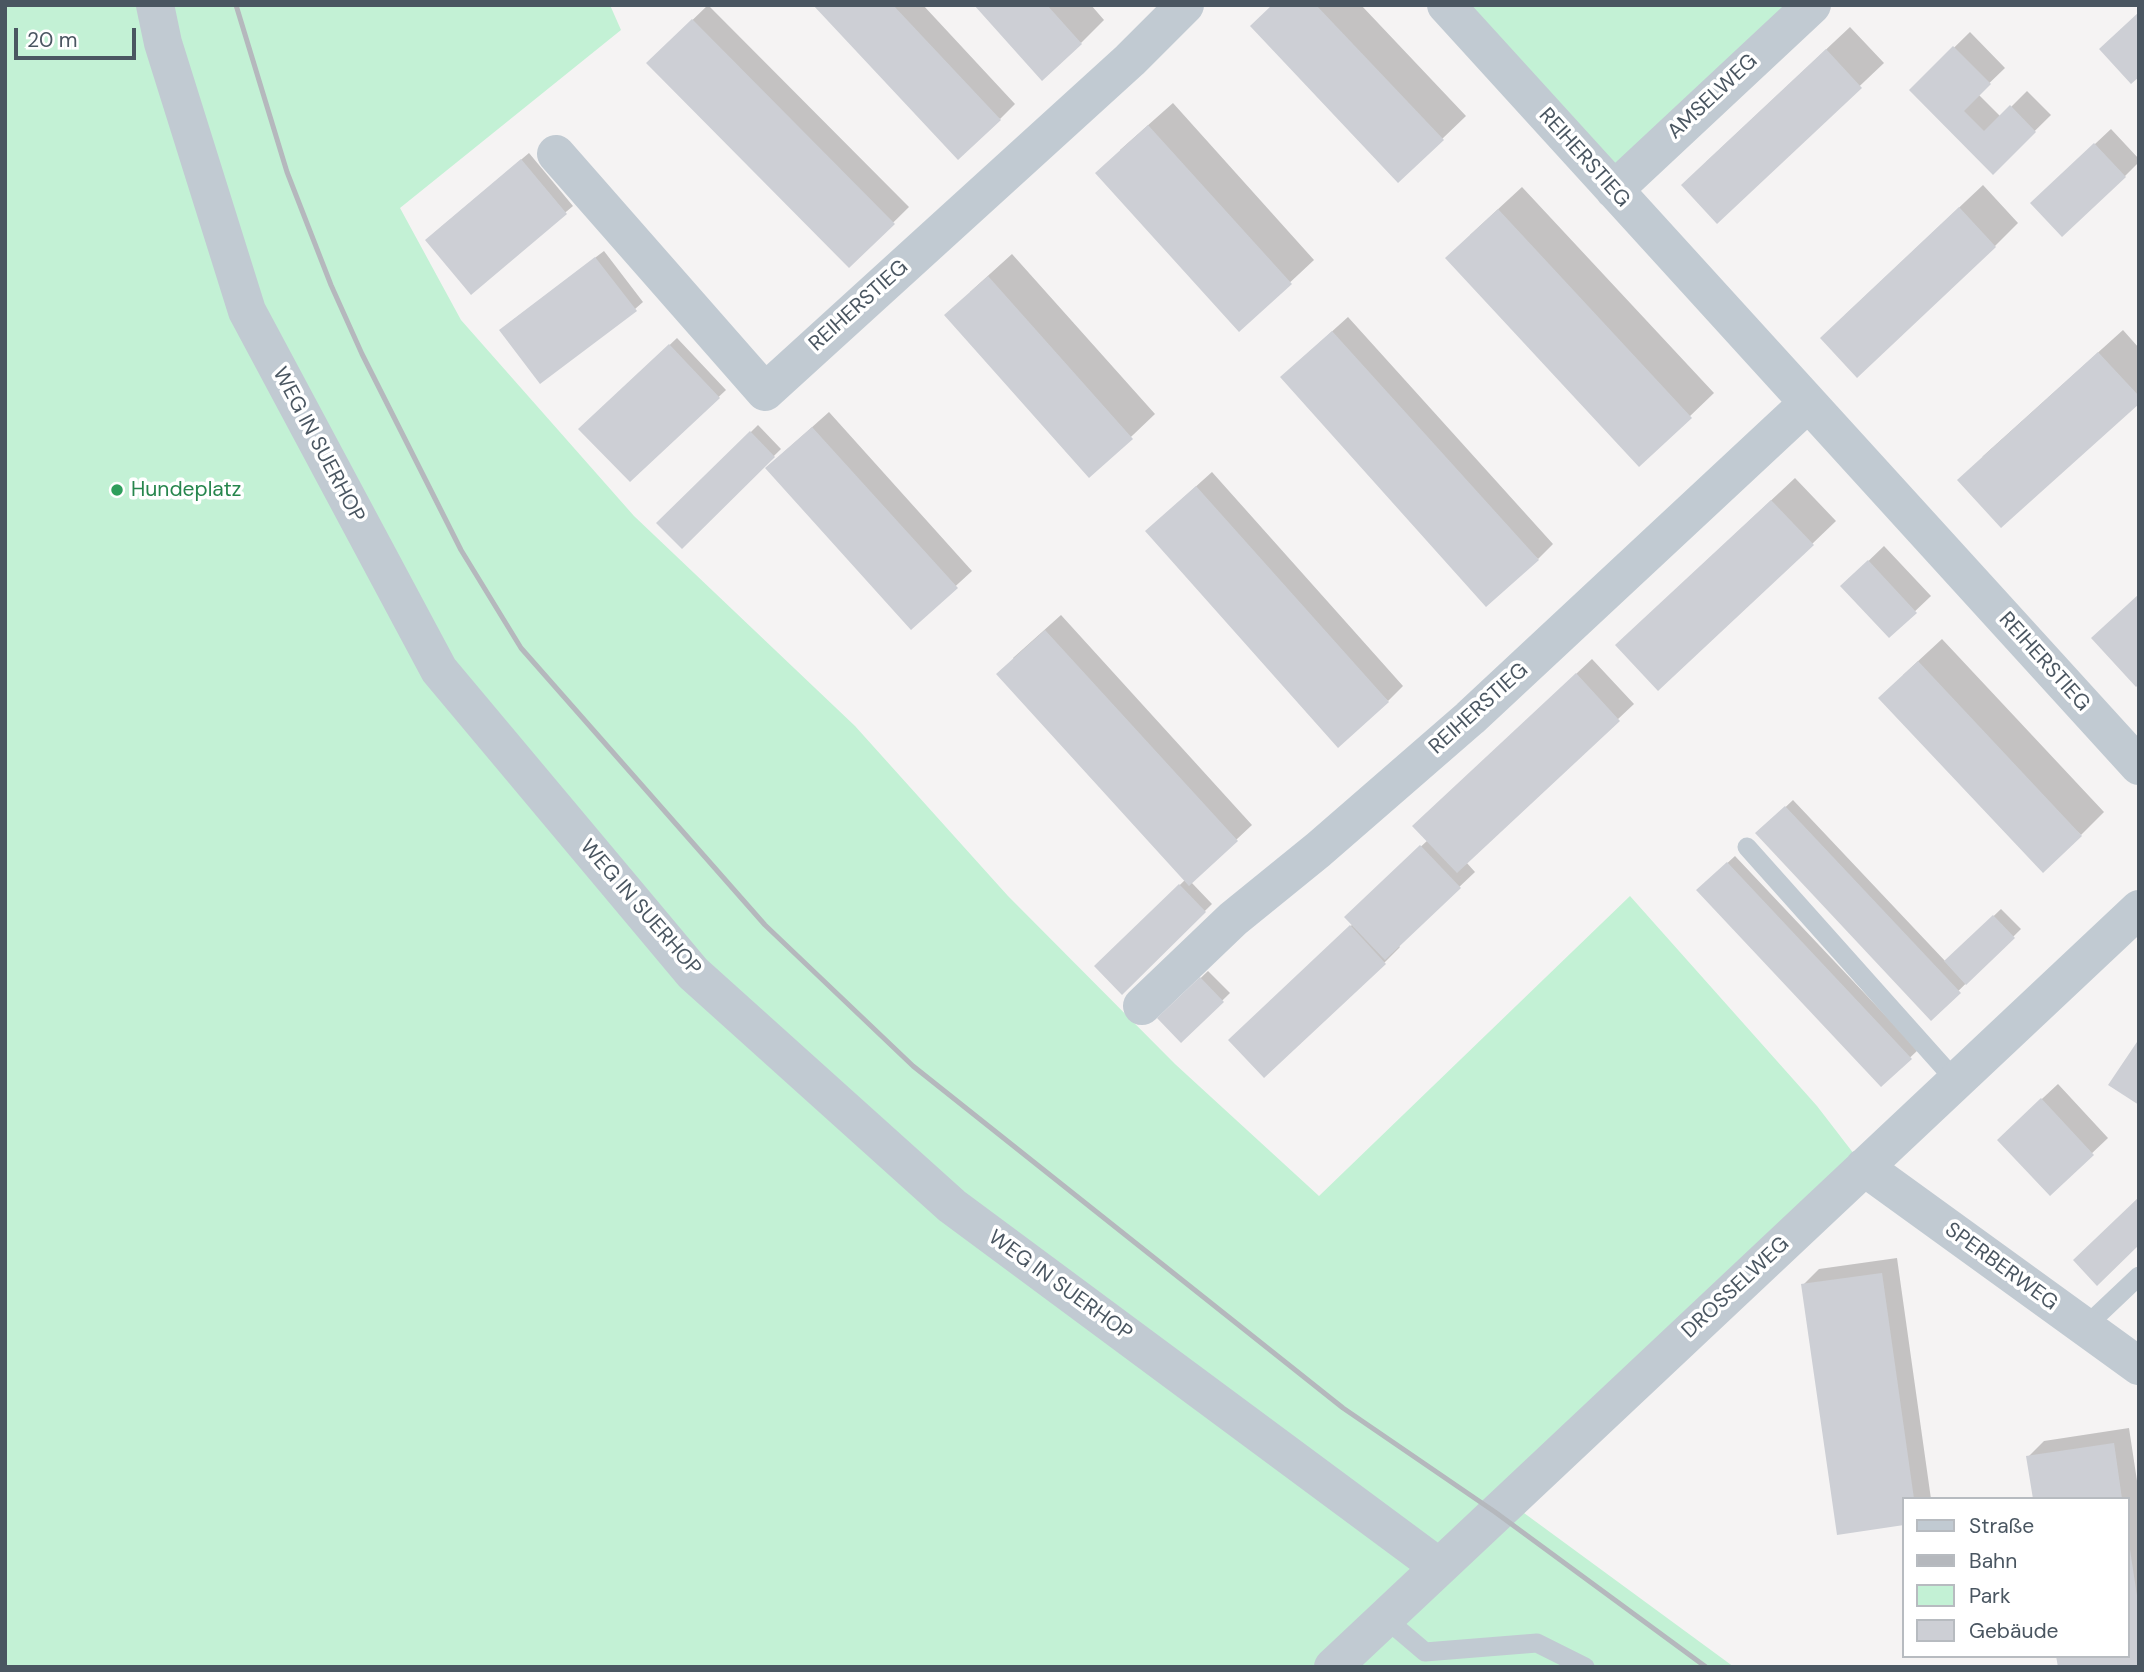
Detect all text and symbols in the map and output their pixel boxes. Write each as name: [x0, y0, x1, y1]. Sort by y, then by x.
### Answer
scale bar: [18, 14, 140, 58]
text: 20 m: [27, 26, 78, 54]
street label: AMSELWEG: [1663, 49, 1763, 145]
street label: REIHERSTIEG: [1533, 103, 1635, 213]
street label: REIHERSTIEG: [804, 255, 914, 357]
street label: WEG IN SUERHOP: [267, 363, 369, 527]
place label: Hundeplatz: [131, 477, 241, 503]
marker: Hundeplatz: [109, 482, 125, 498]
street label: REIHERSTIEG: [1993, 607, 2095, 717]
street label: REIHERSTIEG: [1424, 658, 1534, 760]
street label: WEG IN SUERHOP: [574, 835, 706, 981]
street label: SPERBERWEG: [1940, 1218, 2062, 1316]
street label: WEG IN SUERHOP: [983, 1225, 1137, 1347]
street label: DROSSELWEG: [1677, 1232, 1795, 1344]
legend: [1902, 1497, 2130, 1658]
text: Straße: [1969, 1512, 2034, 1540]
text: Bahn: [1969, 1547, 2017, 1575]
text: Park: [1969, 1582, 2010, 1610]
text: Gebäude: [1969, 1617, 2059, 1645]

